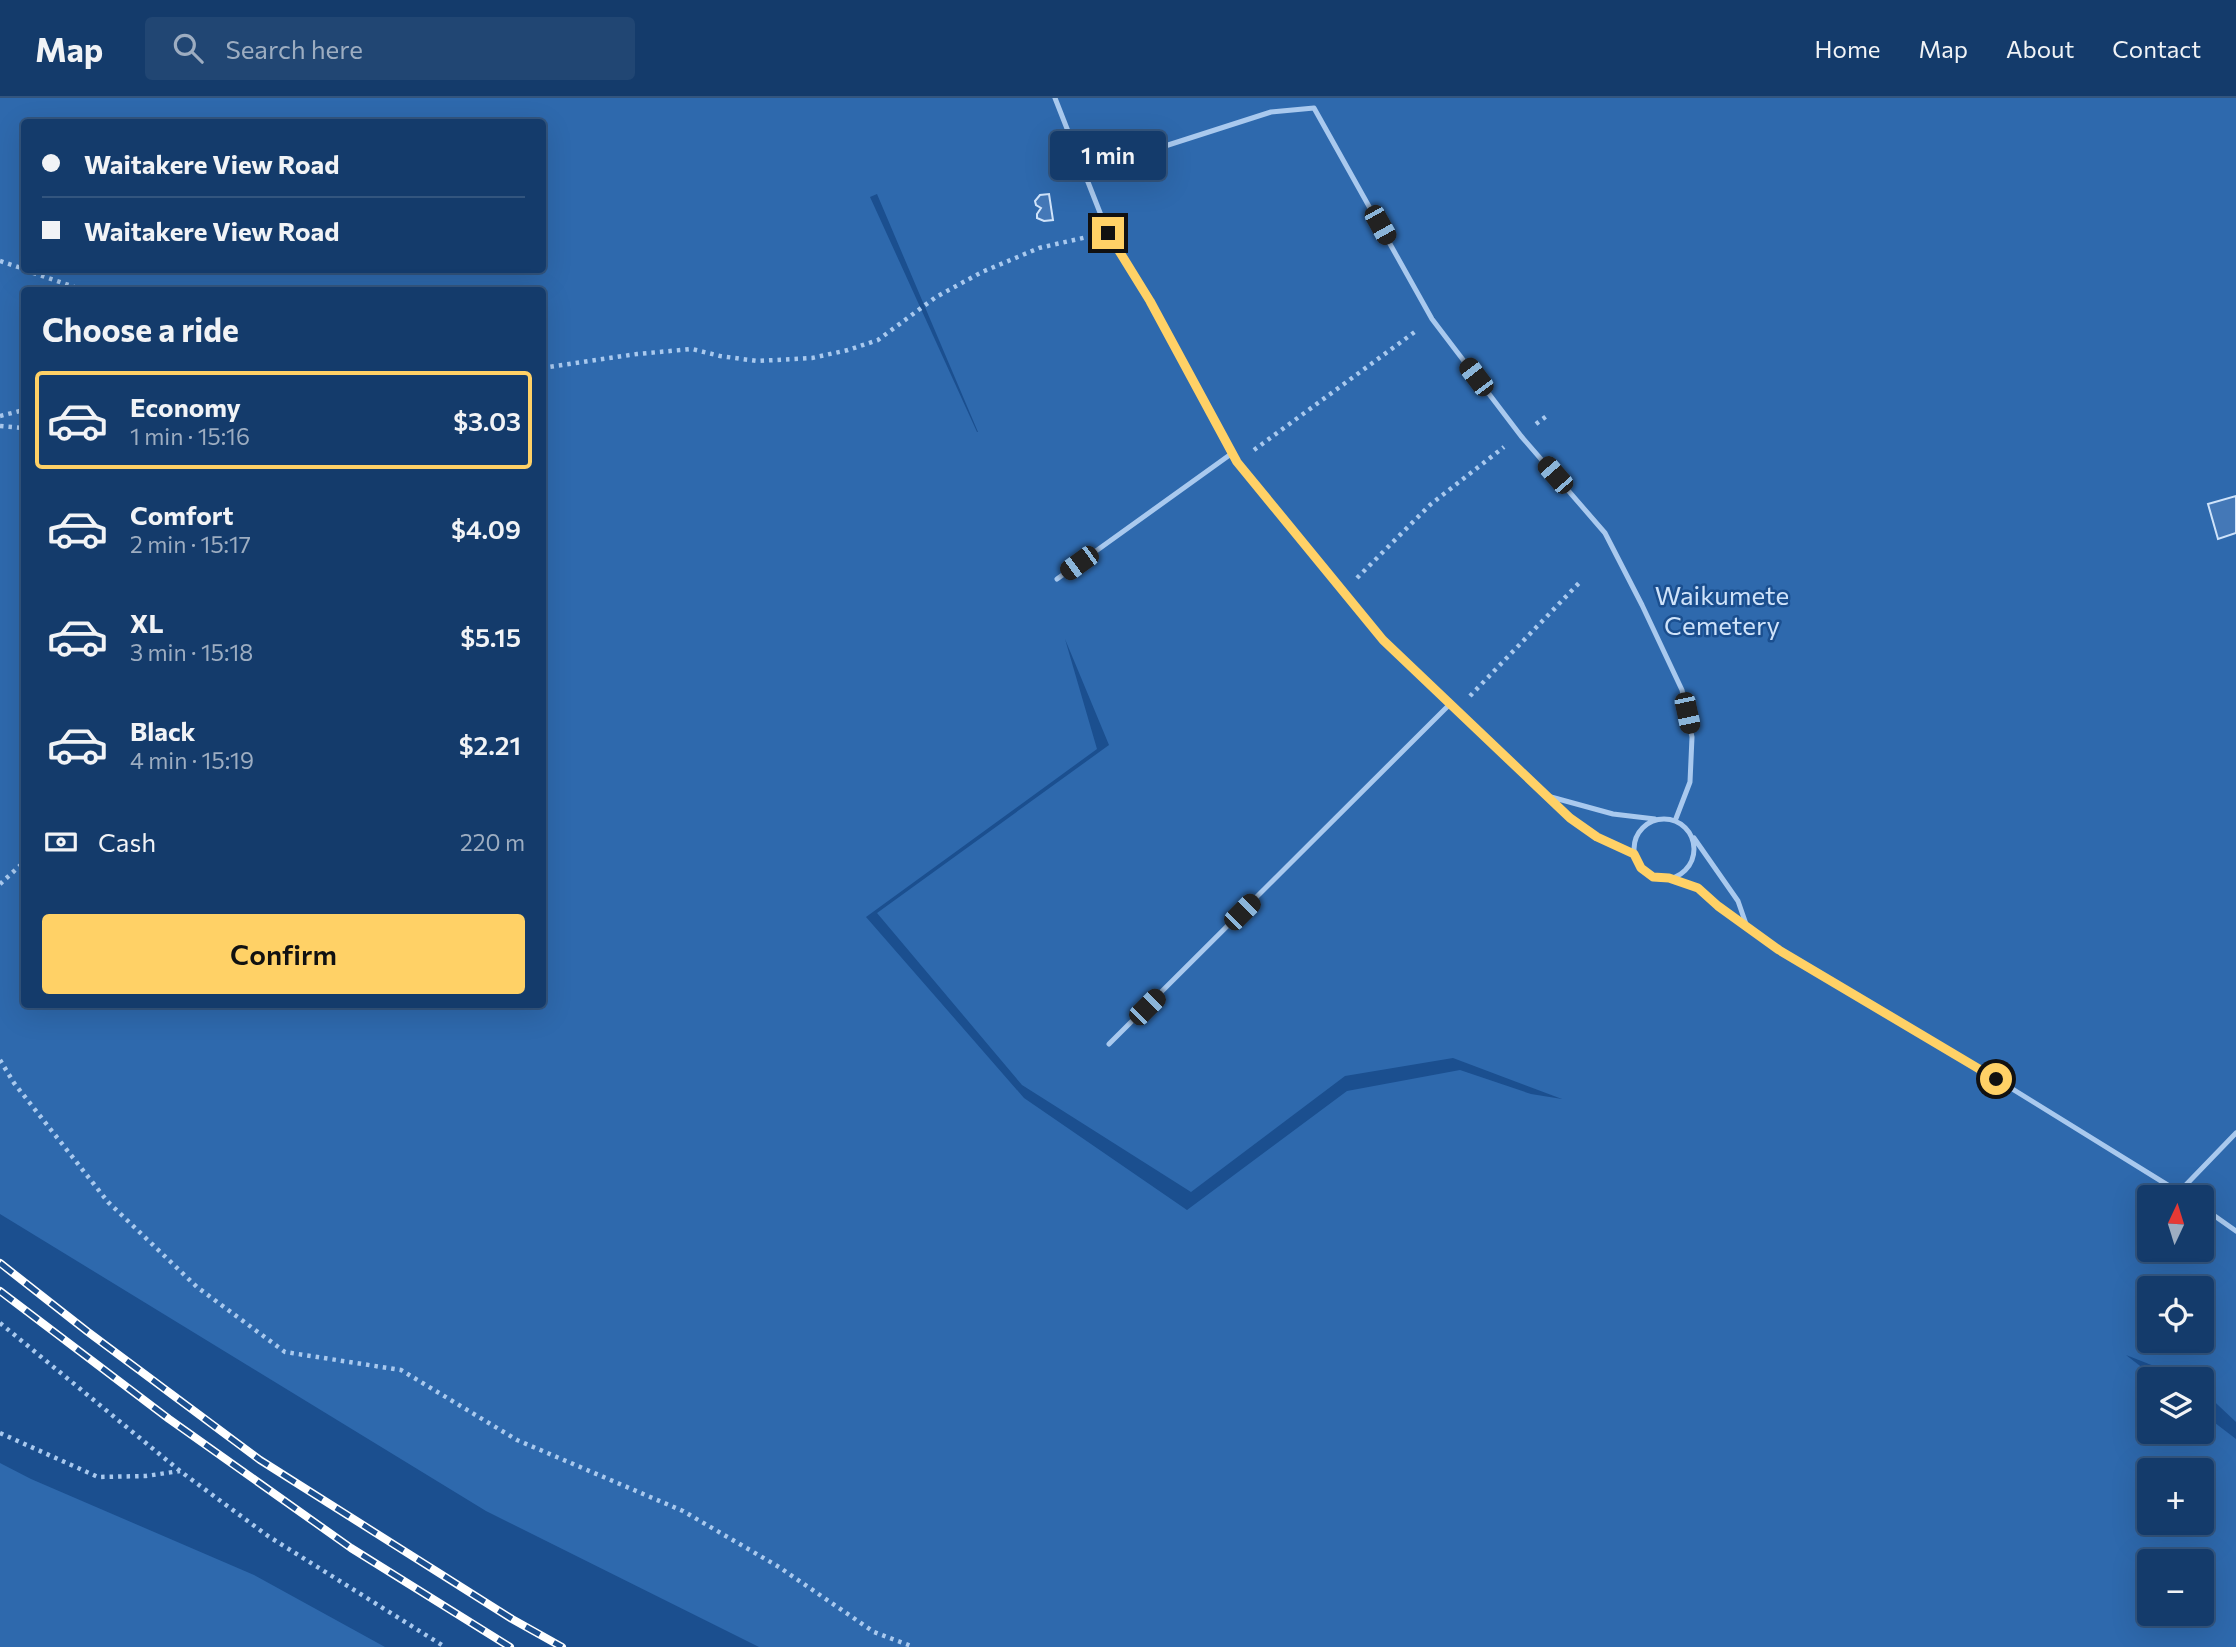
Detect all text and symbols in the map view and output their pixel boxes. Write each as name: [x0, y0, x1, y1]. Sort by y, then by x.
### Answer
search box: [145, 17, 635, 80]
text: Map: [35, 28, 103, 69]
icon: search: [169, 29, 207, 67]
text: Search here: [225, 33, 363, 64]
text: Home: [1815, 34, 1881, 63]
text: Map: [1919, 34, 1968, 63]
text: About: [2006, 34, 2074, 63]
text: Contact: [2112, 34, 2201, 63]
callout: 1 min: [1050, 131, 1166, 180]
text: 1 min: [1081, 141, 1135, 169]
text: Waitakere View Road: [84, 148, 339, 179]
car: [1361, 202, 1400, 248]
text: Waitakere View Road: [84, 215, 339, 246]
route end: [1092, 217, 1124, 249]
text: Choose a ride: [42, 309, 239, 349]
car: [1455, 354, 1498, 400]
icon: car: [46, 389, 109, 452]
text: Economy: [130, 391, 241, 422]
text: $3.03: [453, 405, 521, 436]
text: 1 min · 15:16: [130, 422, 250, 450]
car: [1534, 452, 1577, 498]
icon: car: [46, 497, 109, 560]
text: Comfort: [130, 499, 233, 530]
text: $4.09: [451, 513, 521, 544]
text: 2 min · 15:17: [130, 530, 251, 558]
car: [1056, 542, 1103, 584]
park label: Waikumete Cemetery: [1655, 579, 1789, 640]
icon: car: [46, 605, 109, 668]
text: XL: [130, 607, 164, 638]
text: $5.15: [460, 621, 521, 652]
text: 3 min · 15:18: [130, 638, 253, 666]
car: [1673, 690, 1702, 736]
icon: car: [46, 713, 109, 776]
text: Black: [130, 715, 196, 746]
text: $2.21: [459, 729, 521, 760]
text: 4 min · 15:19: [130, 746, 254, 774]
icon: cash: [42, 823, 80, 861]
text: Cash: [98, 826, 156, 857]
text: 220 m: [460, 828, 525, 856]
car: [1220, 890, 1265, 934]
button: Confirm: [42, 914, 525, 994]
car: [1125, 985, 1170, 1029]
route start: [1980, 1063, 2012, 1095]
north arrow: [2137, 1185, 2214, 1262]
map controls: [2137, 1185, 2214, 1626]
button: locate: [2137, 1276, 2214, 1353]
button: layers: [2137, 1367, 2214, 1444]
button: +: [2137, 1458, 2214, 1535]
button: −: [2137, 1549, 2214, 1626]

